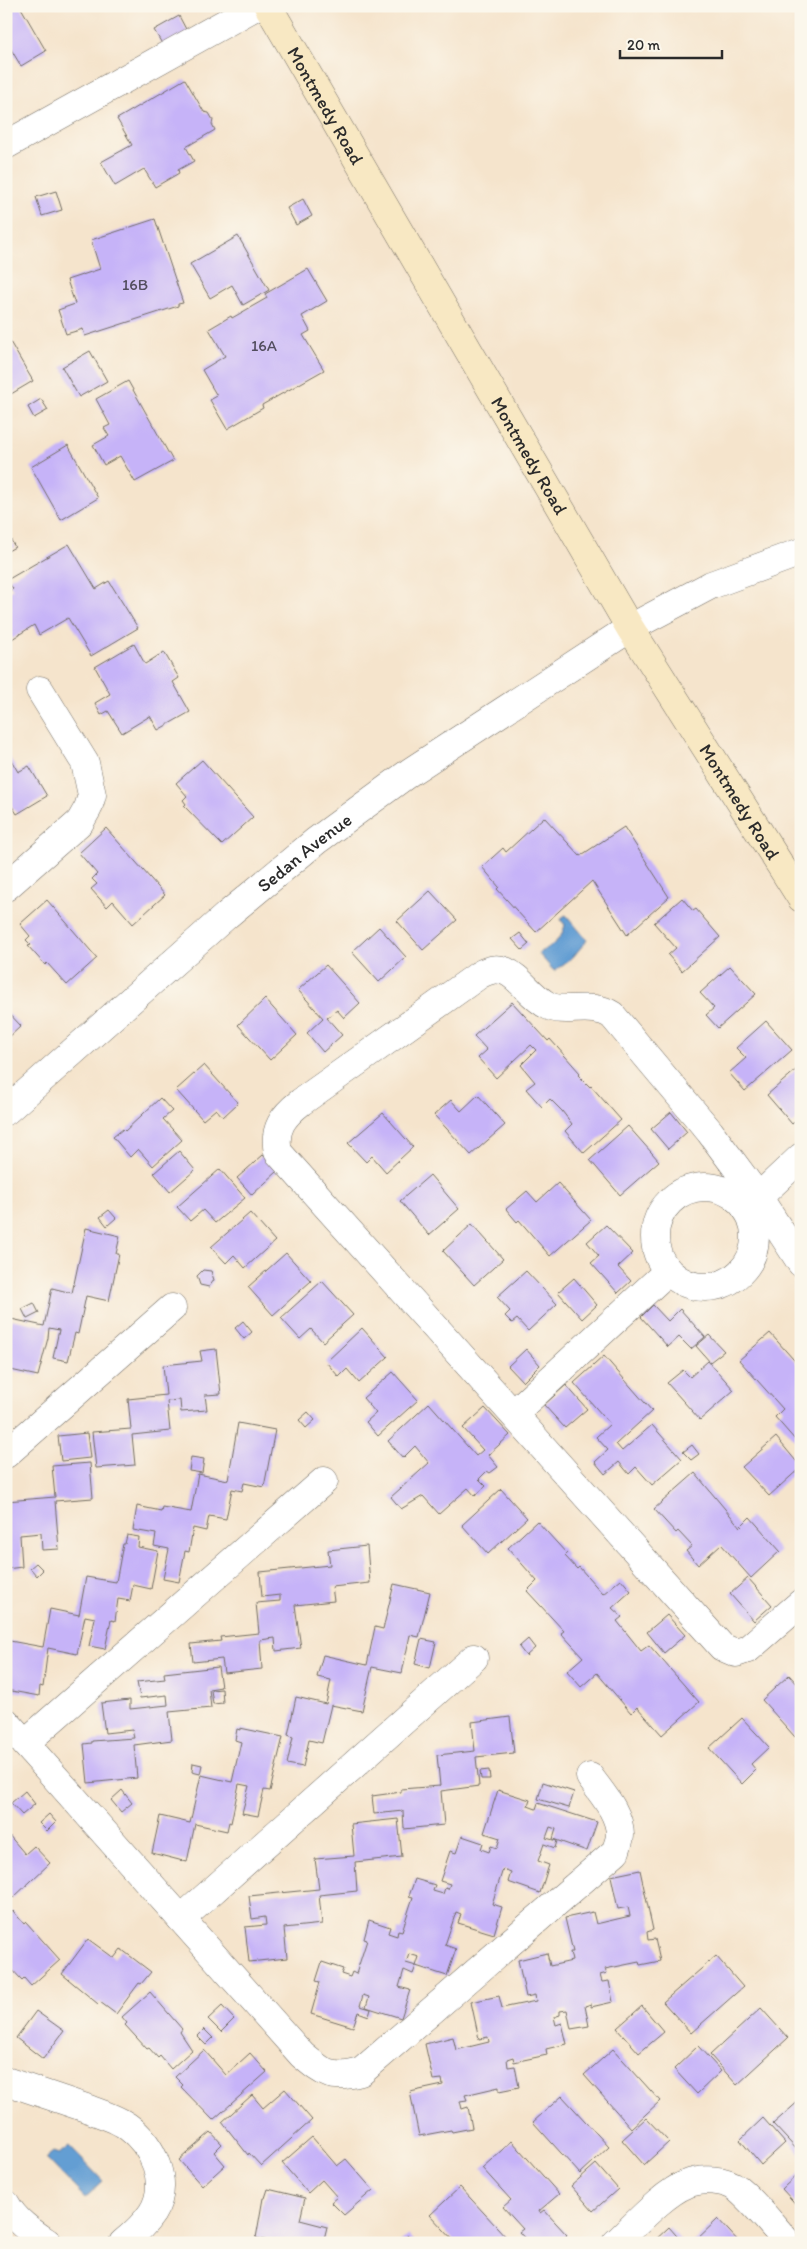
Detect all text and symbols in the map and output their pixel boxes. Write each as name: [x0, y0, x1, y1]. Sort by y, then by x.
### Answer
scale bar: [620, 28, 722, 60]
text: 20 m: [627, 36, 661, 54]
street label: Montmedy Road: [282, 43, 369, 169]
house number: 16B: [122, 275, 148, 294]
house number: 16A: [251, 336, 277, 355]
street label: Montmedy Road: [486, 393, 573, 519]
street label: Montmedy Road: [694, 740, 785, 864]
street label: Sedan Avenue: [253, 808, 356, 897]

